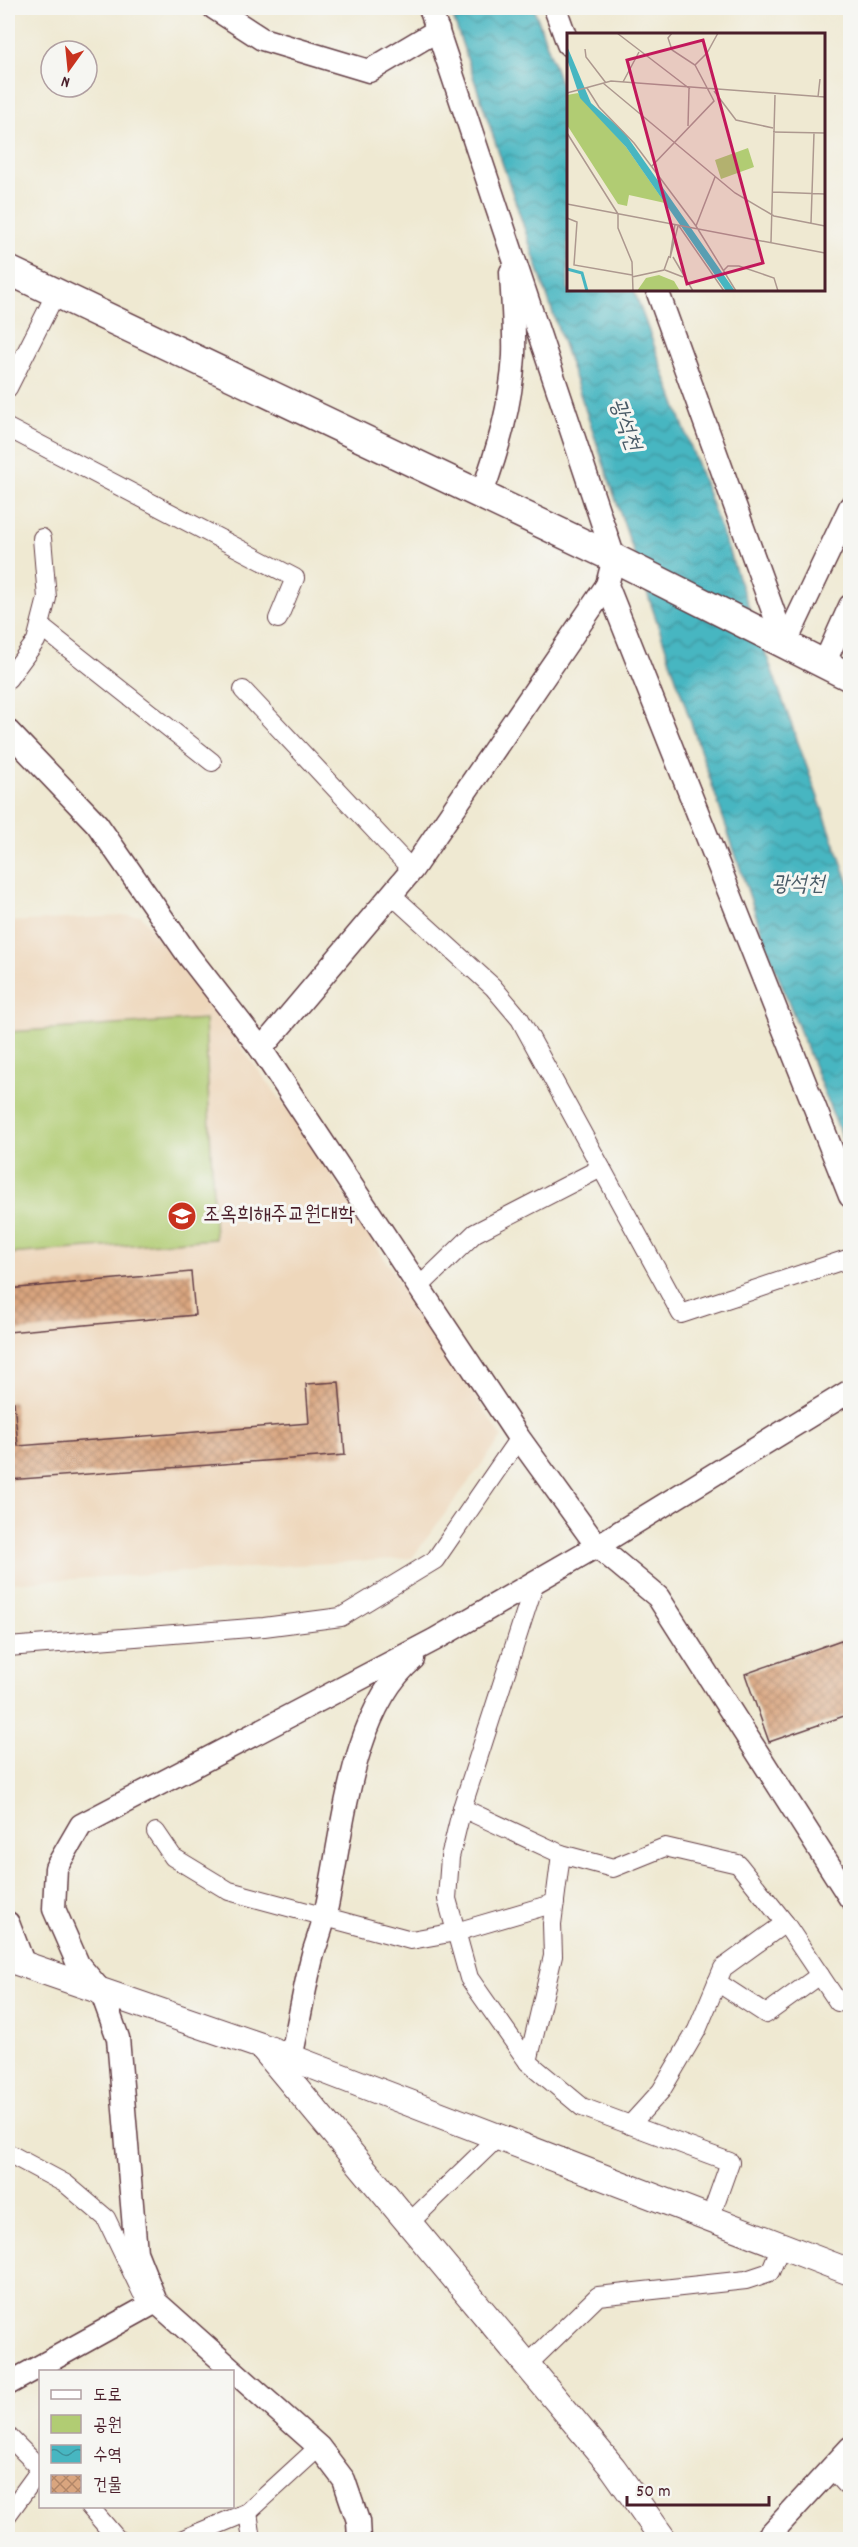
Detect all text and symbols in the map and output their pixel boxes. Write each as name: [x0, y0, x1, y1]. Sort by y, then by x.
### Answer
inset map: [567, 33, 825, 291]
north arrow: [39, 39, 99, 99]
text: N: [59, 69, 73, 93]
water label: 광석천: [600, 395, 648, 457]
water label: 광석천: [771, 870, 827, 901]
school or university icon: 조옥희해주교원대학: [166, 1200, 198, 1232]
place label: 조옥희해주교원대학: [203, 1201, 355, 1231]
legend: [39, 2370, 234, 2508]
text: 도로: [93, 2384, 122, 2409]
text: 공원: [93, 2414, 122, 2439]
text: 수역: [93, 2444, 122, 2469]
scale bar: [627, 2469, 770, 2507]
text: 건물: [93, 2474, 122, 2499]
text: 50 m: [636, 2480, 671, 2505]

